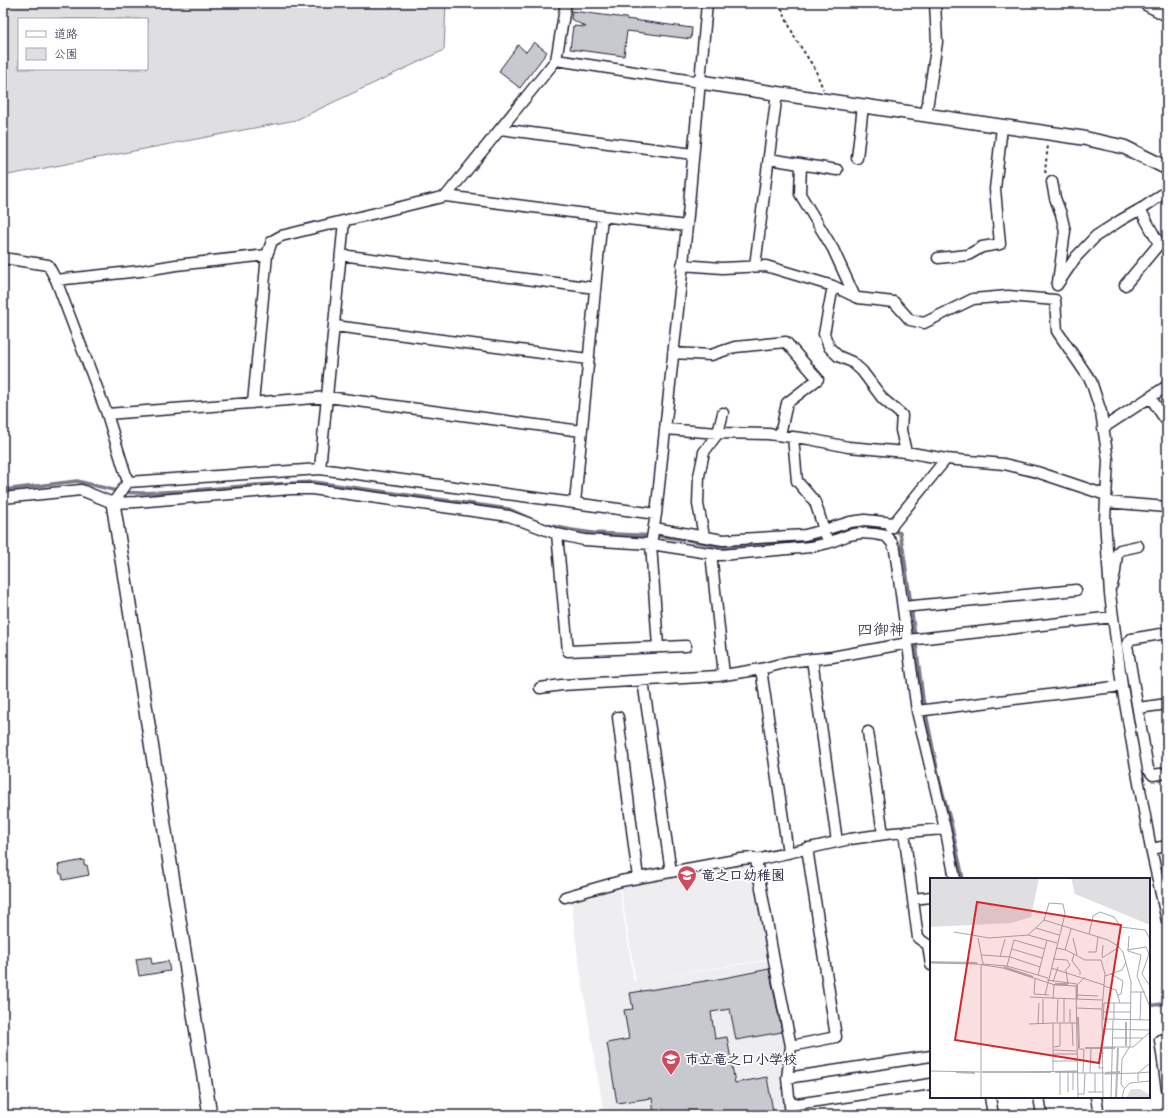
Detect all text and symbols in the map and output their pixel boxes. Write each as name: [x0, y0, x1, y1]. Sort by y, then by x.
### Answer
legend: [18, 18, 148, 70]
text: 道路: [54, 25, 78, 41]
text: 公園: [54, 45, 78, 61]
district label: 四御神: [857, 618, 905, 639]
school or university icon: 竜之口幼稚園: [676, 864, 698, 892]
place label: 竜之口幼稚園: [701, 865, 785, 884]
inset map: [930, 878, 1150, 1098]
school or university icon: 市立竜之口小学校: [660, 1048, 682, 1076]
place label: 市立竜之口小学校: [685, 1049, 797, 1068]

